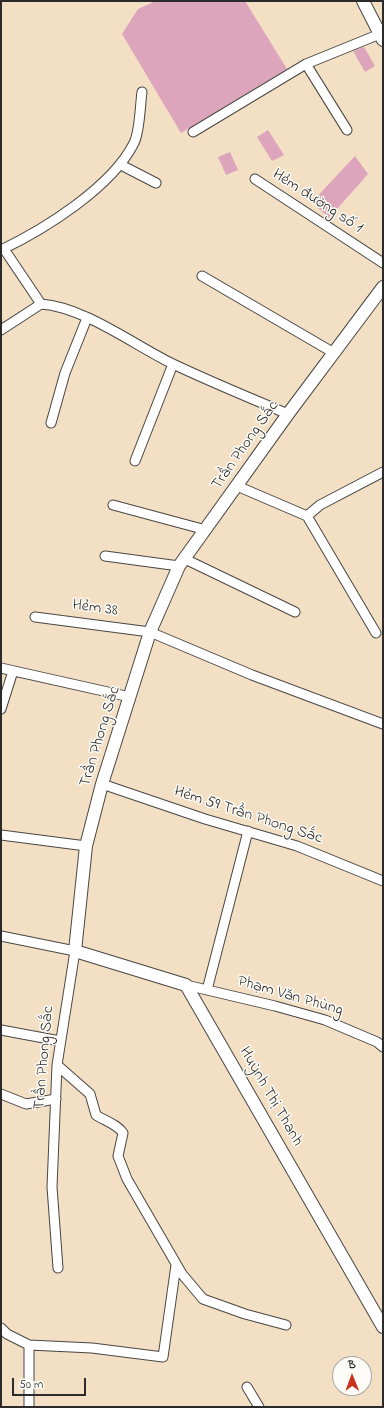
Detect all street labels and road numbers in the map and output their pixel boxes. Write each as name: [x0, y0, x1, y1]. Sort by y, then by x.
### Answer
street label: Hẻm đường số 1: [268, 166, 366, 238]
street label: Trần Phong Sắc: [208, 398, 284, 494]
street label: Hẻm 38: [71, 596, 119, 622]
street label: Trần Phong Sắc: [77, 684, 125, 790]
street label: Hẻm 59 Trần Phong Sắc: [171, 783, 325, 849]
street label: Phạm Văn Phùng: [235, 973, 345, 1021]
street label: Trần Phong Sắc: [31, 1005, 59, 1111]
street label: Huỳnh Thị Thanh: [234, 1044, 306, 1150]

